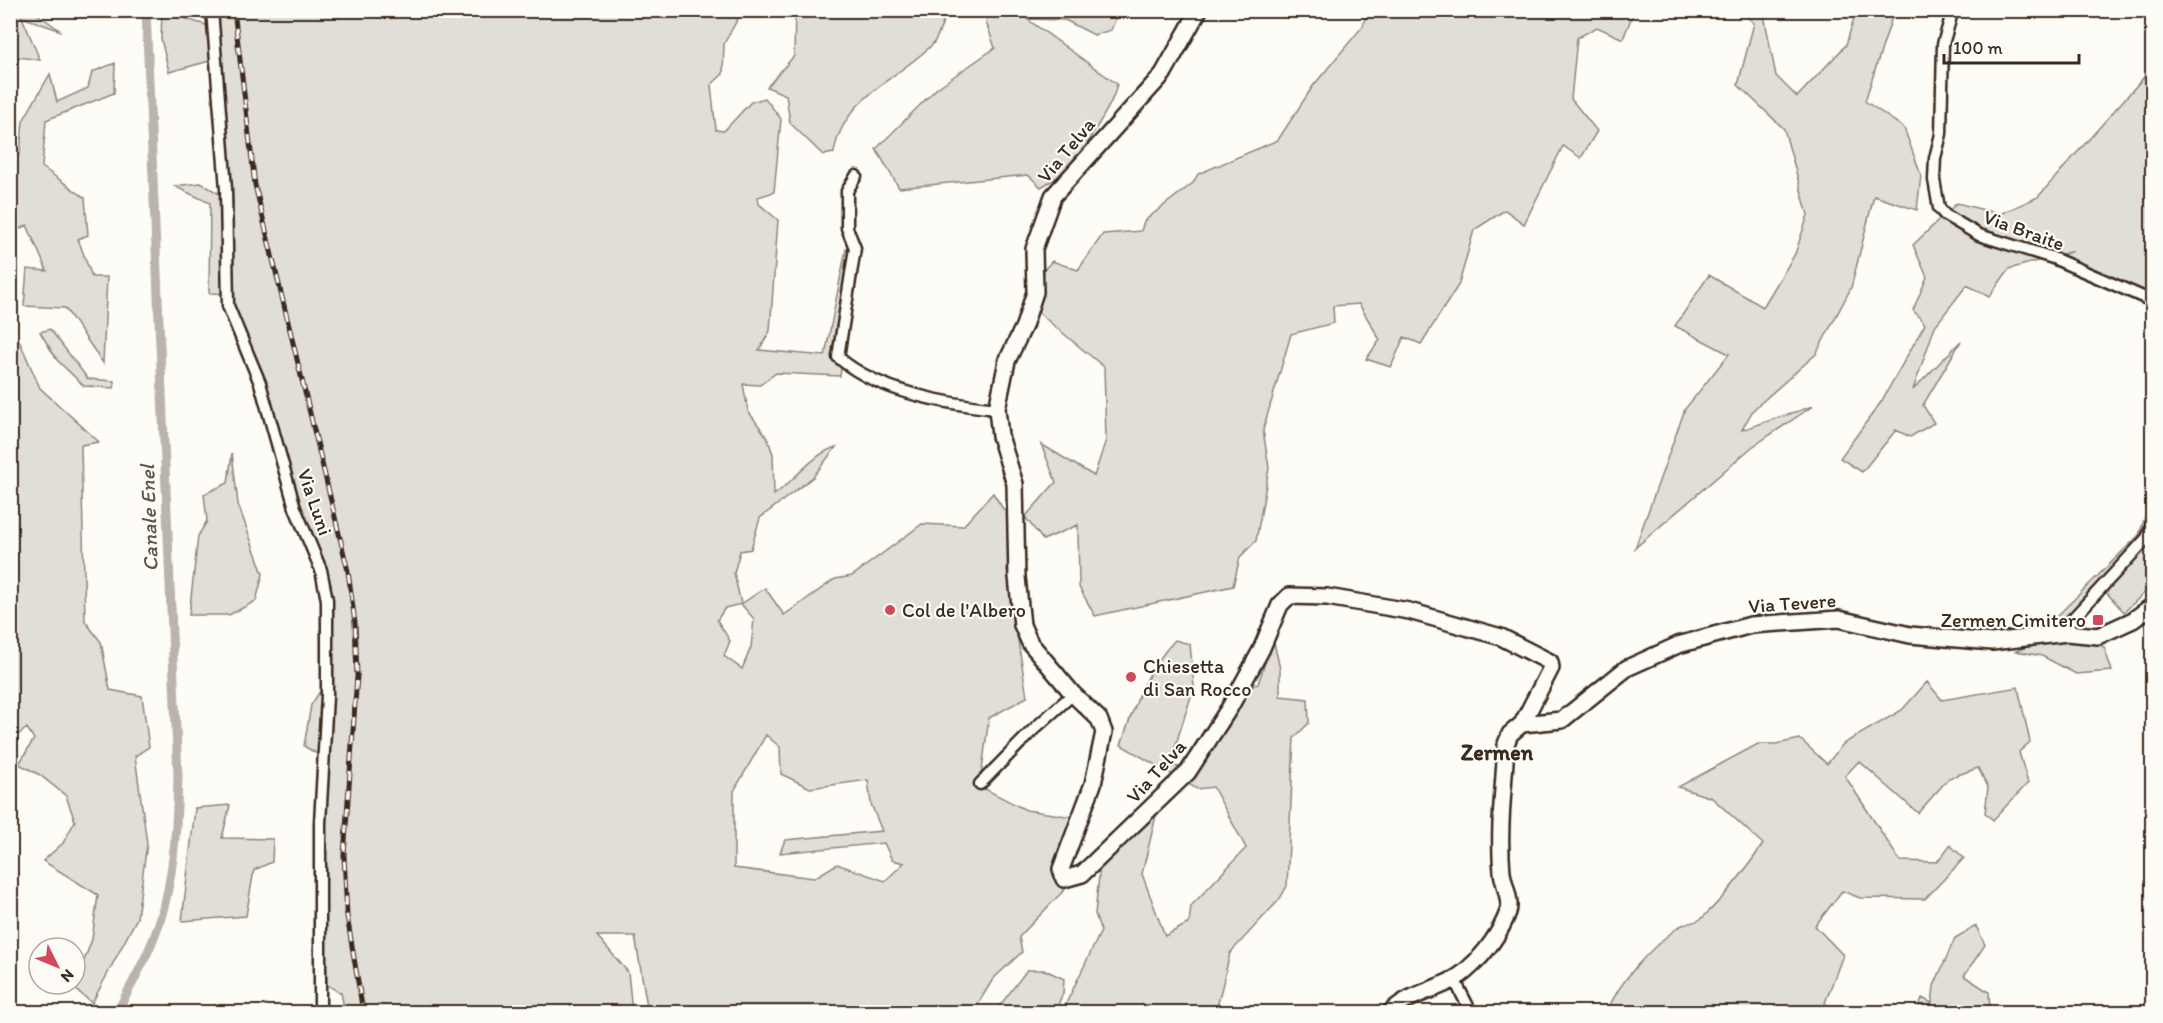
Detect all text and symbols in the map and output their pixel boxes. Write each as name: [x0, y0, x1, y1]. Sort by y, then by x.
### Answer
scale bar: [1944, 27, 2079, 65]
text: 100 m: [1953, 37, 2003, 59]
street label: Via Telva: [1032, 112, 1100, 187]
street label: Via Braite: [1980, 204, 2068, 256]
water label: Canale Enel: [134, 462, 163, 572]
street label: Via Luni: [292, 466, 338, 538]
street label: Via Tevere: [1747, 588, 1837, 618]
place label: Col de l'Albero: [902, 598, 1026, 622]
marker: Col de l'Albero: [883, 603, 897, 617]
place label: Zermen Cimitero: [1941, 608, 2086, 632]
marker: Zermen Cimitero: [2091, 613, 2105, 627]
place label: Chiesetta di San Rocco: [1143, 654, 1251, 701]
marker: Chiesetta di San Rocco: [1124, 670, 1138, 684]
street label: Via Telva: [1121, 734, 1191, 808]
district label: Zermen: [1461, 739, 1534, 766]
north arrow: [27, 936, 87, 996]
text: N: [57, 965, 78, 986]

